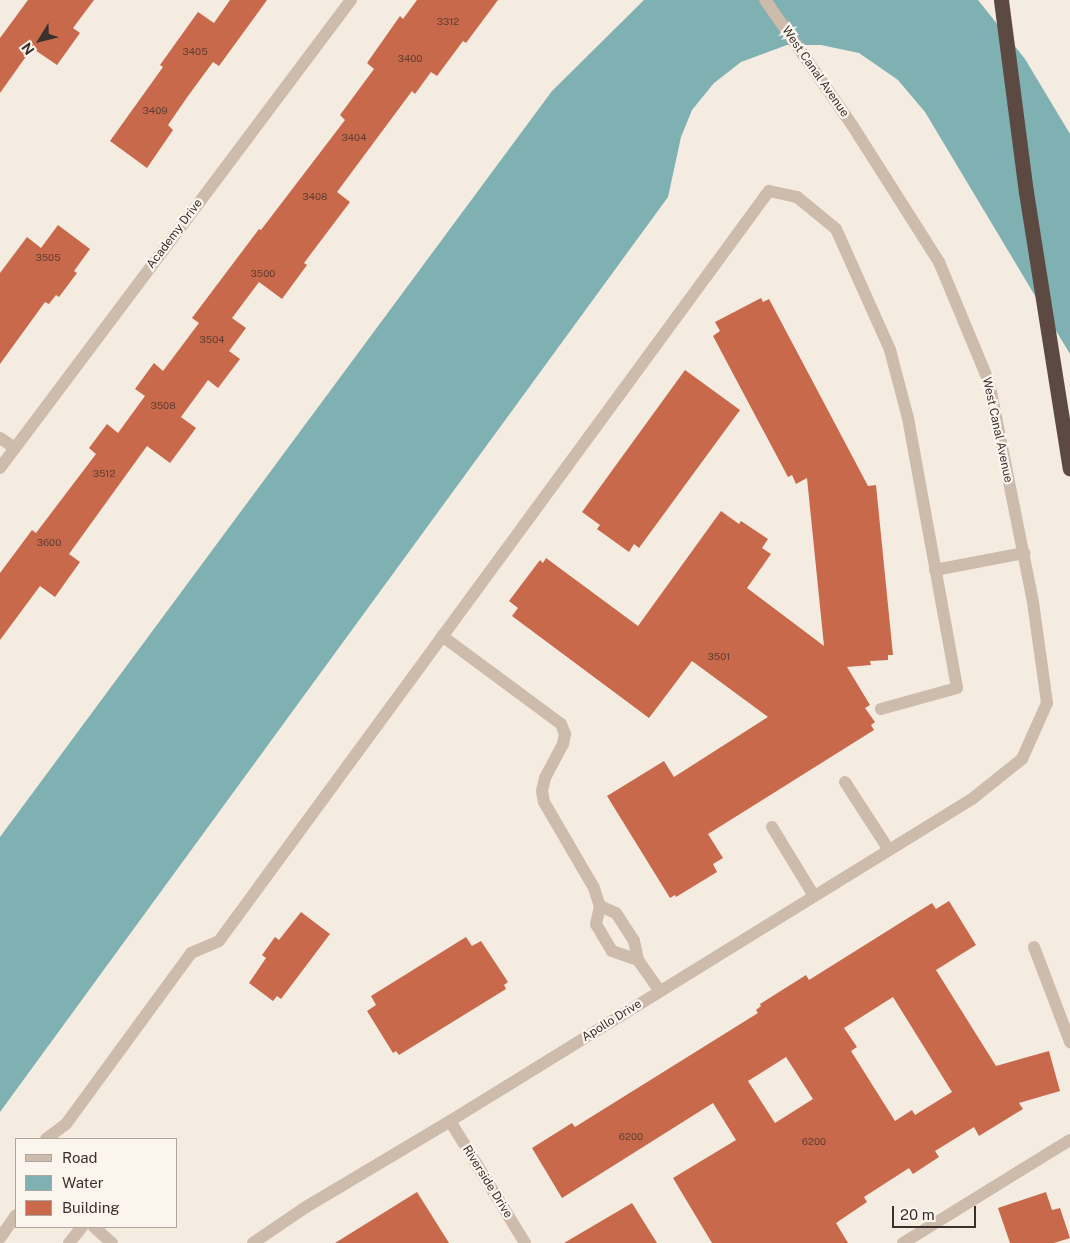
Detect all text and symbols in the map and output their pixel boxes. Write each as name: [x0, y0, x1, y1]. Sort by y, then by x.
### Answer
north arrow: [15, 15, 65, 65]
house number: 3312: [437, 16, 459, 28]
street label: West Canal Avenue: [778, 24, 852, 120]
text: N: [18, 40, 38, 58]
house number: 3405: [182, 46, 208, 58]
house number: 3400: [398, 53, 422, 65]
house number: 3409: [143, 105, 167, 117]
house number: 3404: [342, 132, 366, 144]
house number: 3408: [302, 191, 328, 203]
street label: Academy Drive: [144, 196, 206, 272]
house number: 3505: [35, 252, 61, 264]
house number: 3500: [251, 268, 275, 280]
house number: 3504: [199, 334, 225, 346]
street label: West Canal Avenue: [979, 376, 1015, 484]
house number: 3508: [150, 400, 176, 412]
house number: 3512: [93, 468, 115, 480]
house number: 3600: [37, 537, 61, 549]
house number: 3501: [708, 651, 730, 663]
street label: Apollo Drive: [579, 997, 645, 1045]
house number: 6200: [619, 1131, 643, 1143]
house number: 6200: [802, 1136, 826, 1148]
legend: [15, 1138, 178, 1228]
street label: Riverside Drive: [459, 1143, 515, 1221]
text: Road: [62, 1149, 98, 1166]
text: Water: [62, 1174, 104, 1191]
scale bar: [895, 1196, 979, 1228]
text: Building: [62, 1199, 120, 1216]
text: 20 m: [900, 1206, 935, 1223]

